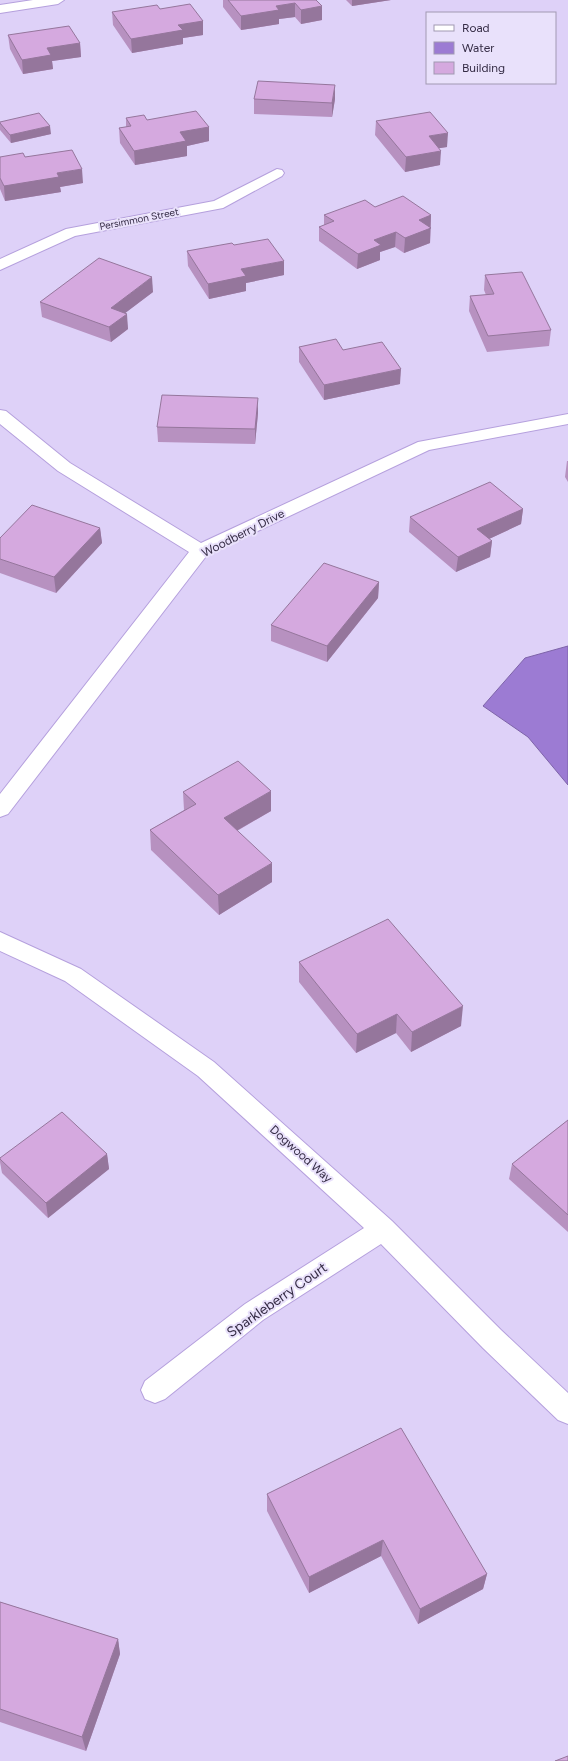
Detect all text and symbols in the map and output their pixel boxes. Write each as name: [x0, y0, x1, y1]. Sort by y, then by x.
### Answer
legend: [426, 12, 556, 84]
text: Road: [462, 21, 490, 35]
text: Water: [462, 41, 494, 55]
text: Building: [462, 61, 505, 75]
street label: Persimmon Street: [98, 205, 180, 233]
street label: Woodberry Drive: [199, 506, 287, 560]
street label: Dogwood Way: [267, 1122, 335, 1186]
street label: Sparkleberry Court: [224, 1259, 330, 1341]

